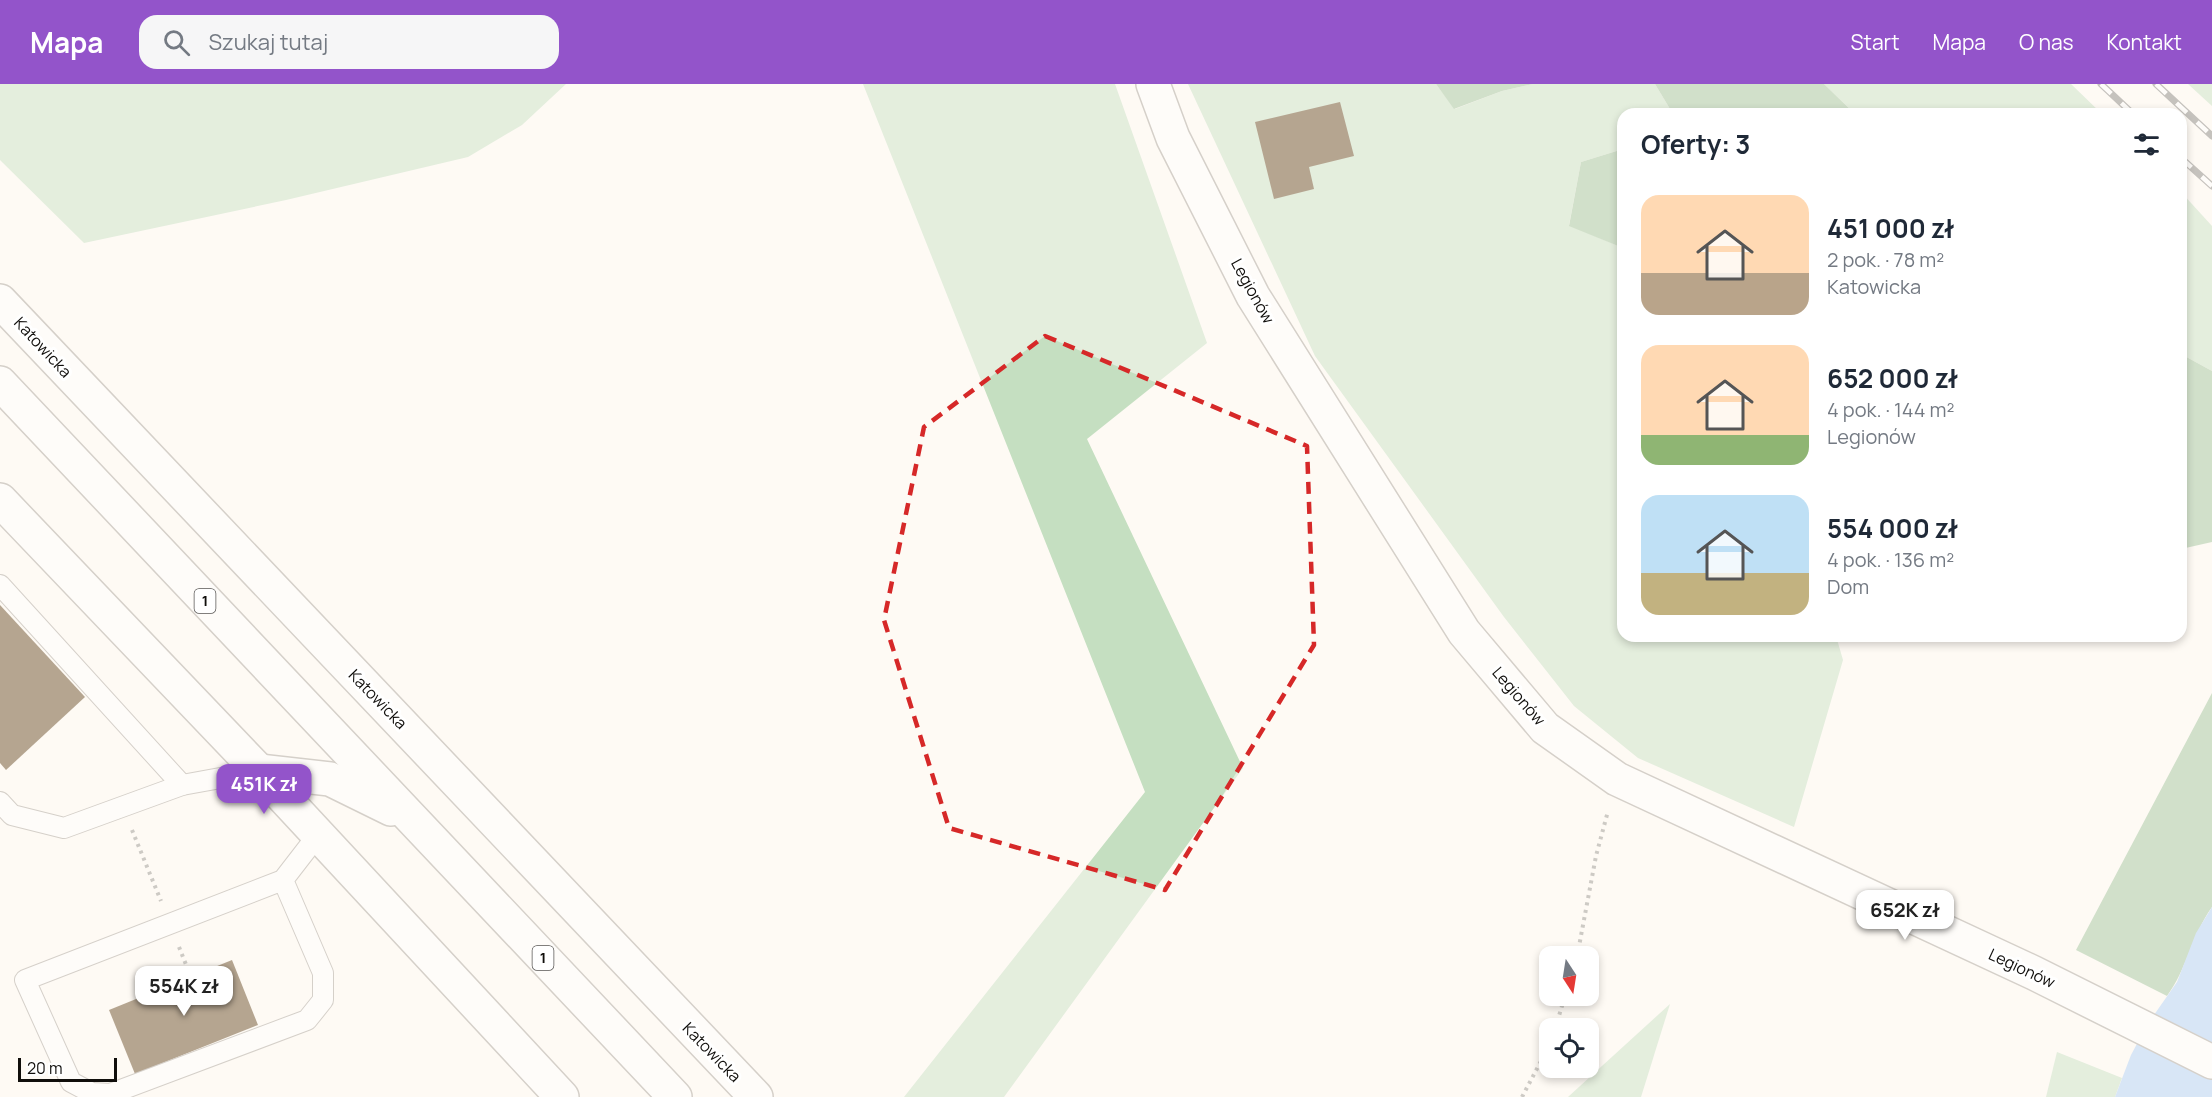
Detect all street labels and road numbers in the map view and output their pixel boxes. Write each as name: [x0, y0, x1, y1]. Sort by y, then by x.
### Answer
street label: Legionów: [1226, 255, 1280, 327]
street label: Katowicka: [9, 312, 77, 382]
road number: 1: [194, 589, 216, 613]
street label: Legionów: [1487, 662, 1551, 730]
street label: Katowicka: [344, 664, 412, 734]
street label: Legionów: [1985, 943, 2059, 993]
road number: 1: [532, 946, 554, 970]
street label: Katowicka: [678, 1017, 746, 1087]

